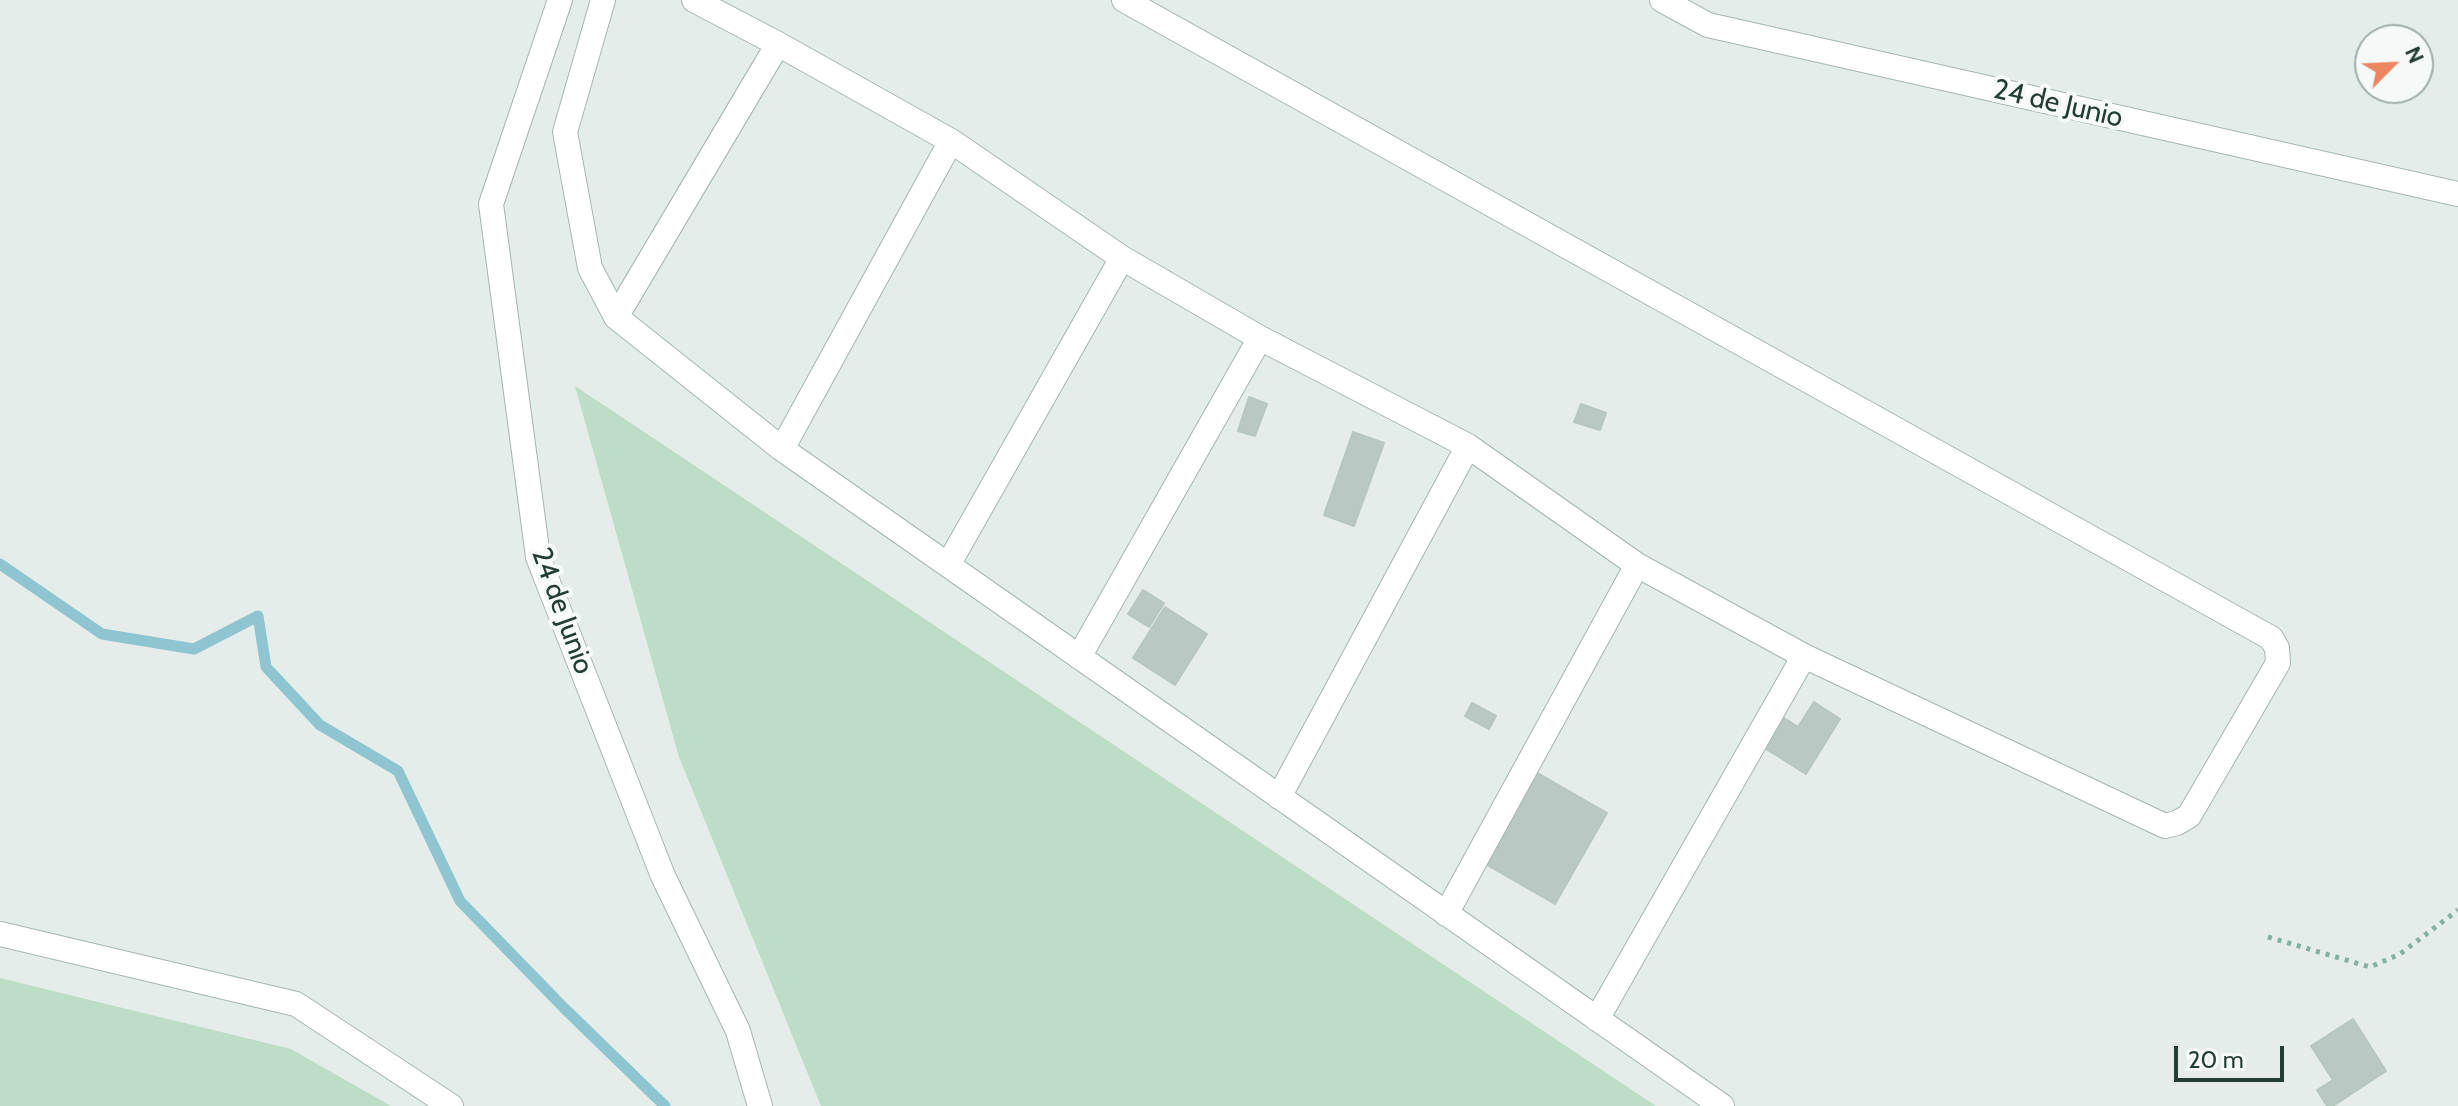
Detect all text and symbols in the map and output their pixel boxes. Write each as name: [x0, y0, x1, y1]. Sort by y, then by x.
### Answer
north arrow: [2354, 24, 2434, 104]
text: N: [2399, 42, 2430, 67]
street label: 24 de Junio: [1990, 73, 2126, 135]
street label: 24 de Junio: [524, 543, 600, 679]
scale bar: [2178, 1030, 2288, 1080]
text: 20 m: [2188, 1045, 2244, 1074]

